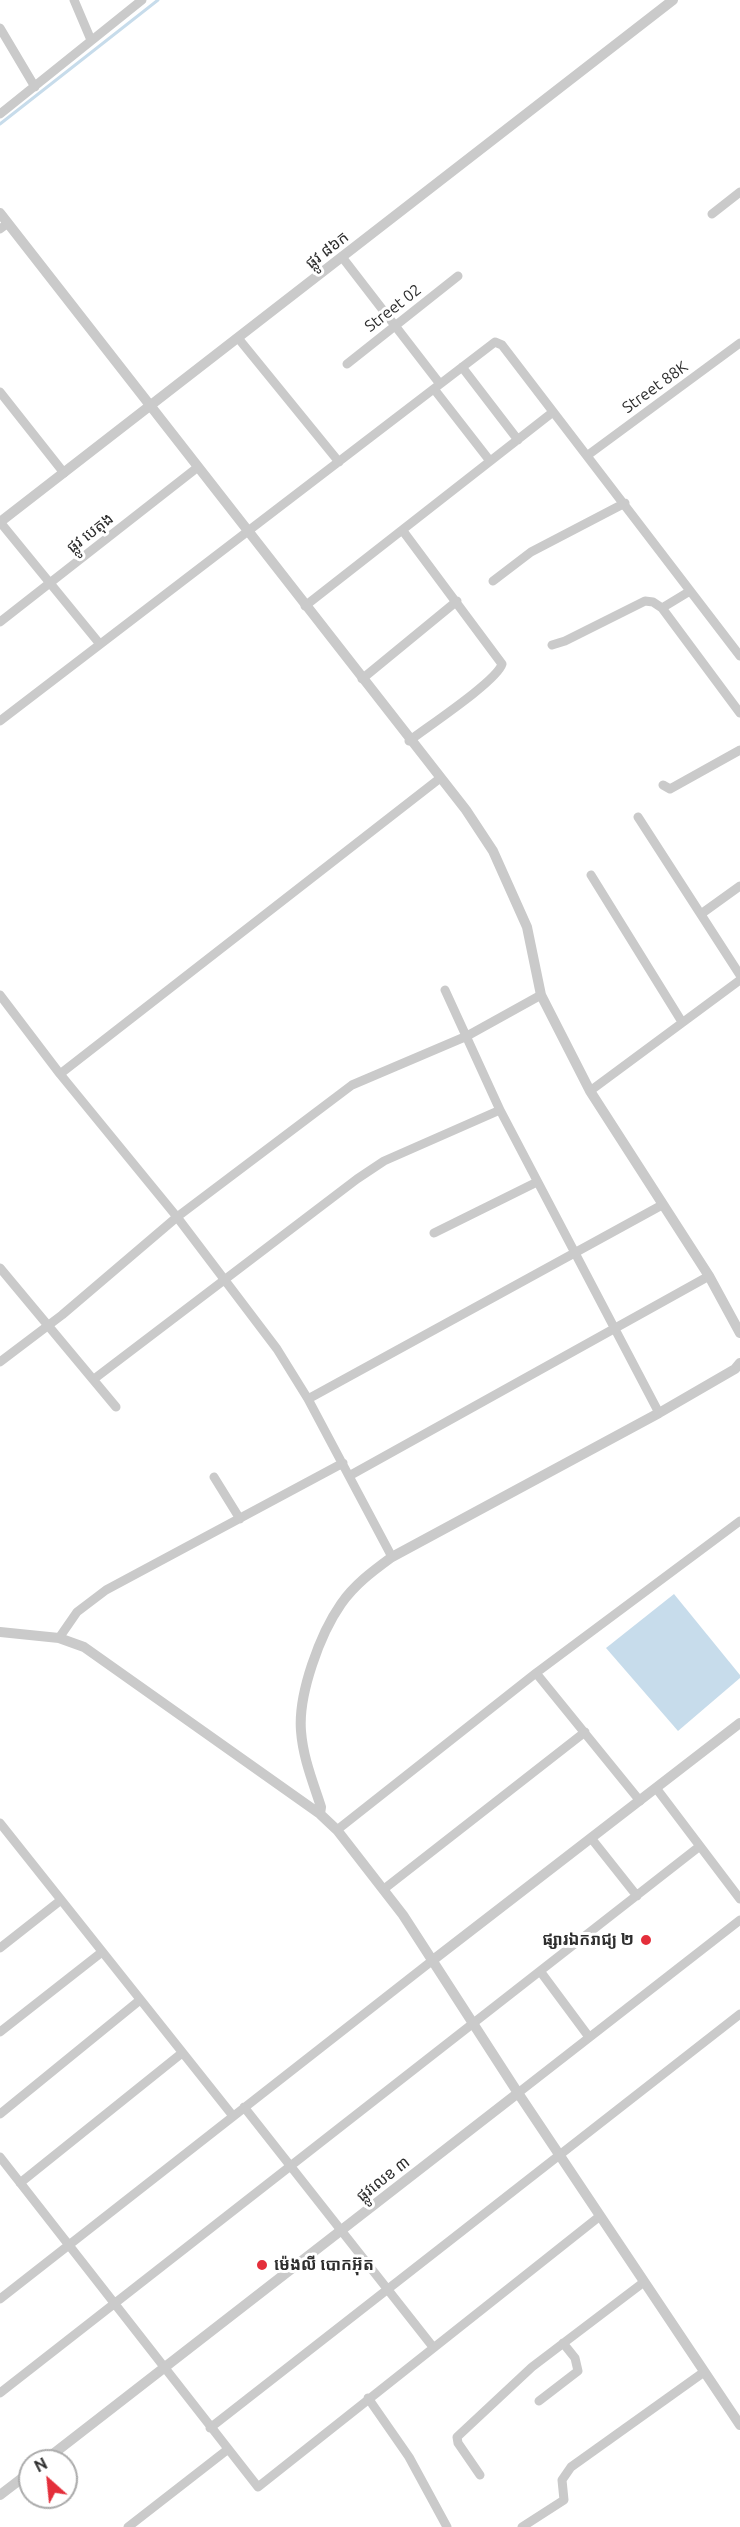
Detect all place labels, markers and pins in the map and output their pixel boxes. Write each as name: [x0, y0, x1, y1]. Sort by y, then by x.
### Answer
place label: ផ្សារឯករាជ្យ ២: [542, 1930, 634, 1950]
marker: ផ្សារឯករាជ្យ ២: [639, 1933, 653, 1947]
place label: ម៉េងលី បោកអ៊ុត: [274, 2255, 374, 2275]
marker: ម៉េងលី បោកអ៊ុត: [255, 2258, 269, 2272]

